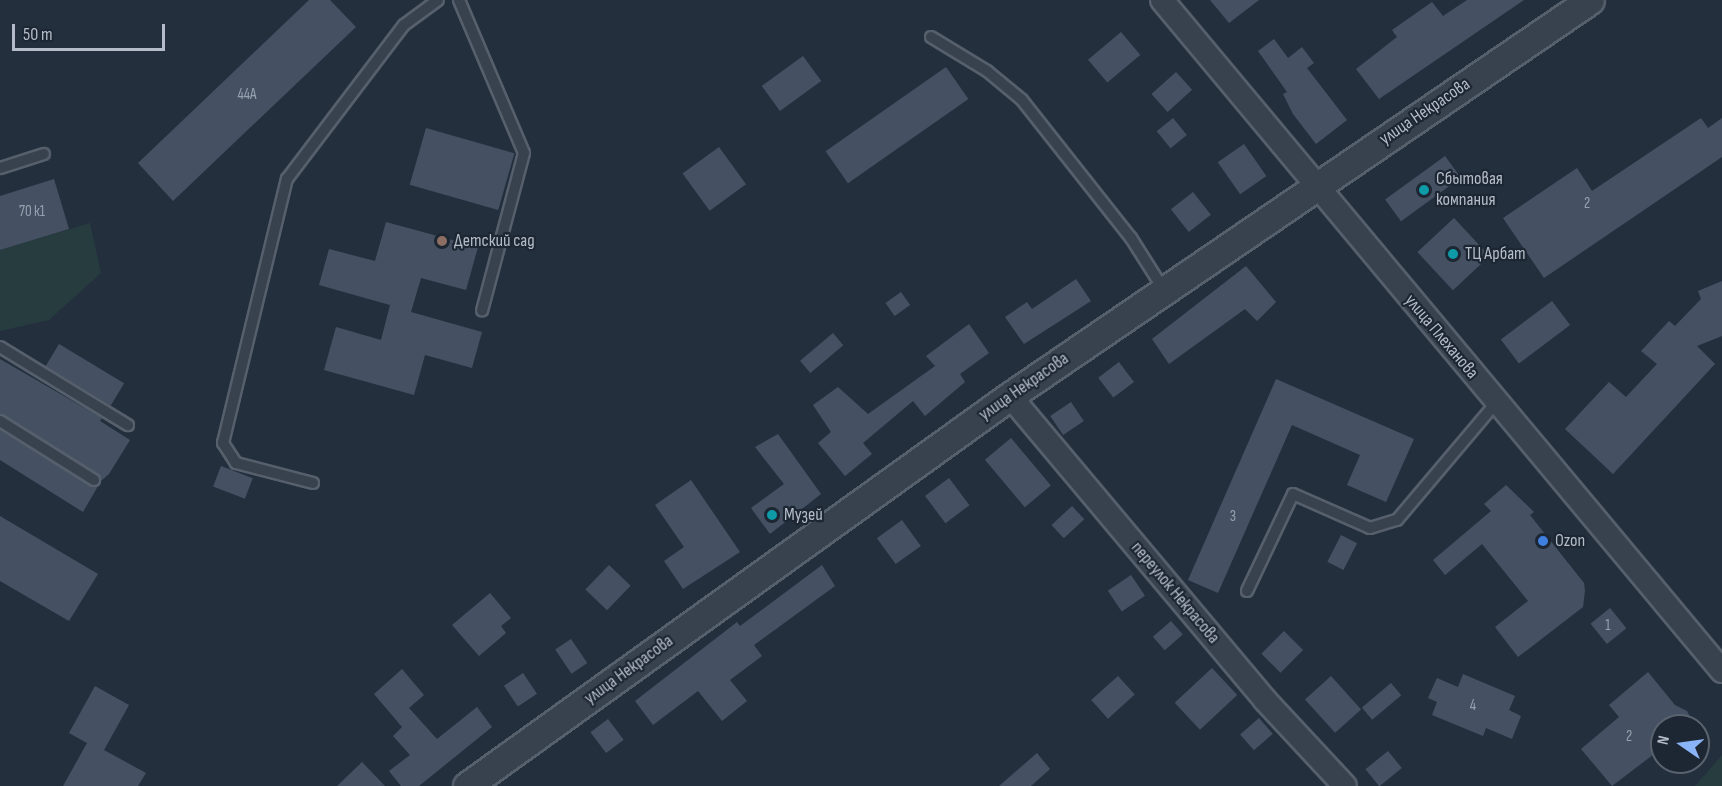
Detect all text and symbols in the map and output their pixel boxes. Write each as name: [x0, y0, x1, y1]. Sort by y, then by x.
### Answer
scale bar: [15, 12, 168, 50]
text: 50 m: [23, 24, 53, 45]
street label: улица Некрасова: [1376, 74, 1474, 150]
house number: 44А: [237, 86, 257, 104]
place label: Сбытовая компания: [1436, 169, 1503, 212]
marker: Сбытовая компания: [1417, 183, 1431, 197]
house number: 2: [1584, 195, 1590, 213]
house number: 70 к1: [19, 203, 45, 221]
place label: Детский сад: [454, 230, 535, 252]
marker: Детский сад: [435, 234, 449, 248]
place label: ТЦ Арбат: [1465, 243, 1526, 265]
marker: ТЦ Арбат: [1446, 247, 1460, 261]
street label: улица Плеханова: [1399, 290, 1483, 384]
street label: улица Некрасова: [975, 348, 1073, 426]
place label: Музей: [784, 504, 823, 526]
marker: Музей: [765, 508, 779, 522]
house number: 3: [1230, 508, 1236, 526]
place label: Ozon: [1555, 530, 1585, 552]
marker: Ozon: [1536, 534, 1550, 548]
street label: переулок Некрасова: [1126, 538, 1224, 648]
house number: 1: [1605, 617, 1611, 635]
street label: улица Некрасова: [580, 631, 678, 709]
house number: 4: [1470, 697, 1476, 715]
north arrow: [1650, 714, 1710, 774]
house number: 2: [1626, 728, 1632, 746]
text: N: [1654, 734, 1674, 747]

